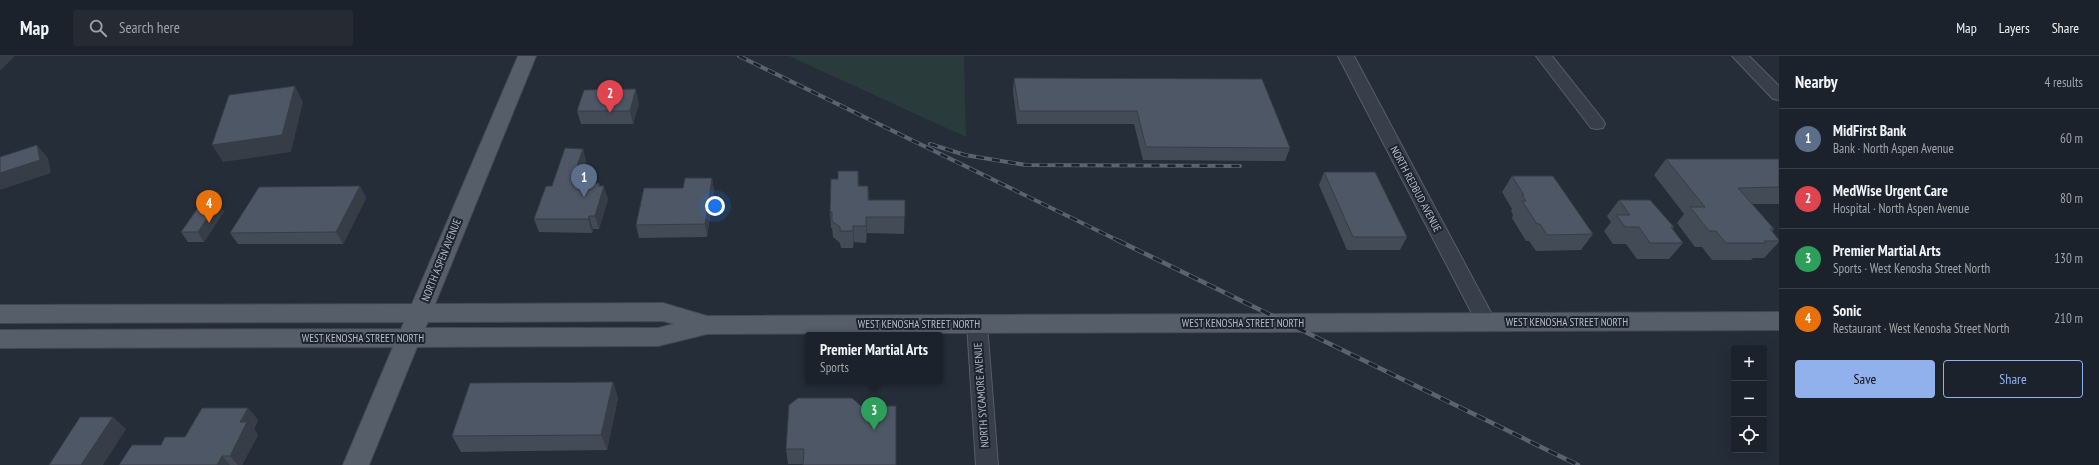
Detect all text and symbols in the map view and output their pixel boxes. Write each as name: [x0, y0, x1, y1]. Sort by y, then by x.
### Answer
search box: [73, 10, 353, 46]
text: Map: [20, 16, 49, 40]
icon: search: [87, 17, 109, 39]
text: Search here: [119, 18, 180, 37]
text: Map: [1956, 19, 1977, 37]
text: Layers: [1999, 19, 2030, 37]
text: Share: [2052, 19, 2079, 37]
text: Nearby: [1795, 71, 1838, 93]
text: 4 results: [2044, 74, 2083, 91]
pin: 2: [597, 80, 623, 113]
text: MidFirst Bank: [1833, 121, 1906, 140]
text: 1: [1805, 130, 1811, 147]
text: 60 m: [2060, 130, 2083, 147]
text: Bank · North Aspen Avenue: [1833, 140, 1954, 157]
street label: NORTH REDBUD AVENUE: [1387, 144, 1445, 235]
pin: 1: [571, 164, 597, 197]
text: MedWise Urgent Care: [1833, 181, 1948, 200]
pin: 4: [196, 190, 222, 223]
text: 2: [1805, 190, 1811, 207]
text: 80 m: [2060, 190, 2083, 207]
your location: [705, 196, 725, 216]
text: Hospital · North Aspen Avenue: [1833, 200, 1969, 217]
street label: NORTH ASPEN AVENUE: [418, 216, 464, 303]
text: Premier Martial Arts: [1833, 241, 1941, 260]
text: 3: [1805, 250, 1811, 267]
text: 130 m: [2054, 250, 2083, 267]
text: Sports · West Kenosha Street North: [1833, 260, 1990, 277]
text: Sonic: [1833, 301, 1862, 320]
text: 4: [1805, 310, 1811, 327]
text: 210 m: [2054, 310, 2083, 327]
street label: WEST KENOSHA STREET NORTH: [1506, 315, 1628, 329]
street label: WEST KENOSHA STREET NORTH: [1182, 316, 1304, 330]
street label: WEST KENOSHA STREET NORTH: [858, 317, 980, 331]
text: Restaurant · West Kenosha Street North: [1833, 320, 2010, 337]
street label: WEST KENOSHA STREET NORTH: [302, 331, 424, 345]
popup: [805, 332, 943, 384]
text: Premier Martial Arts: [820, 340, 928, 359]
street label: NORTH SYCAMORE AVENUE: [970, 342, 992, 448]
map controls: [1731, 345, 1767, 453]
button: +: [1731, 345, 1767, 381]
text: Sports: [820, 359, 849, 376]
button: Save: [1795, 360, 1935, 398]
button: Share: [1943, 360, 2083, 398]
button: −: [1731, 381, 1767, 417]
pin: 3: [861, 397, 887, 430]
button: locate: [1731, 417, 1767, 453]

